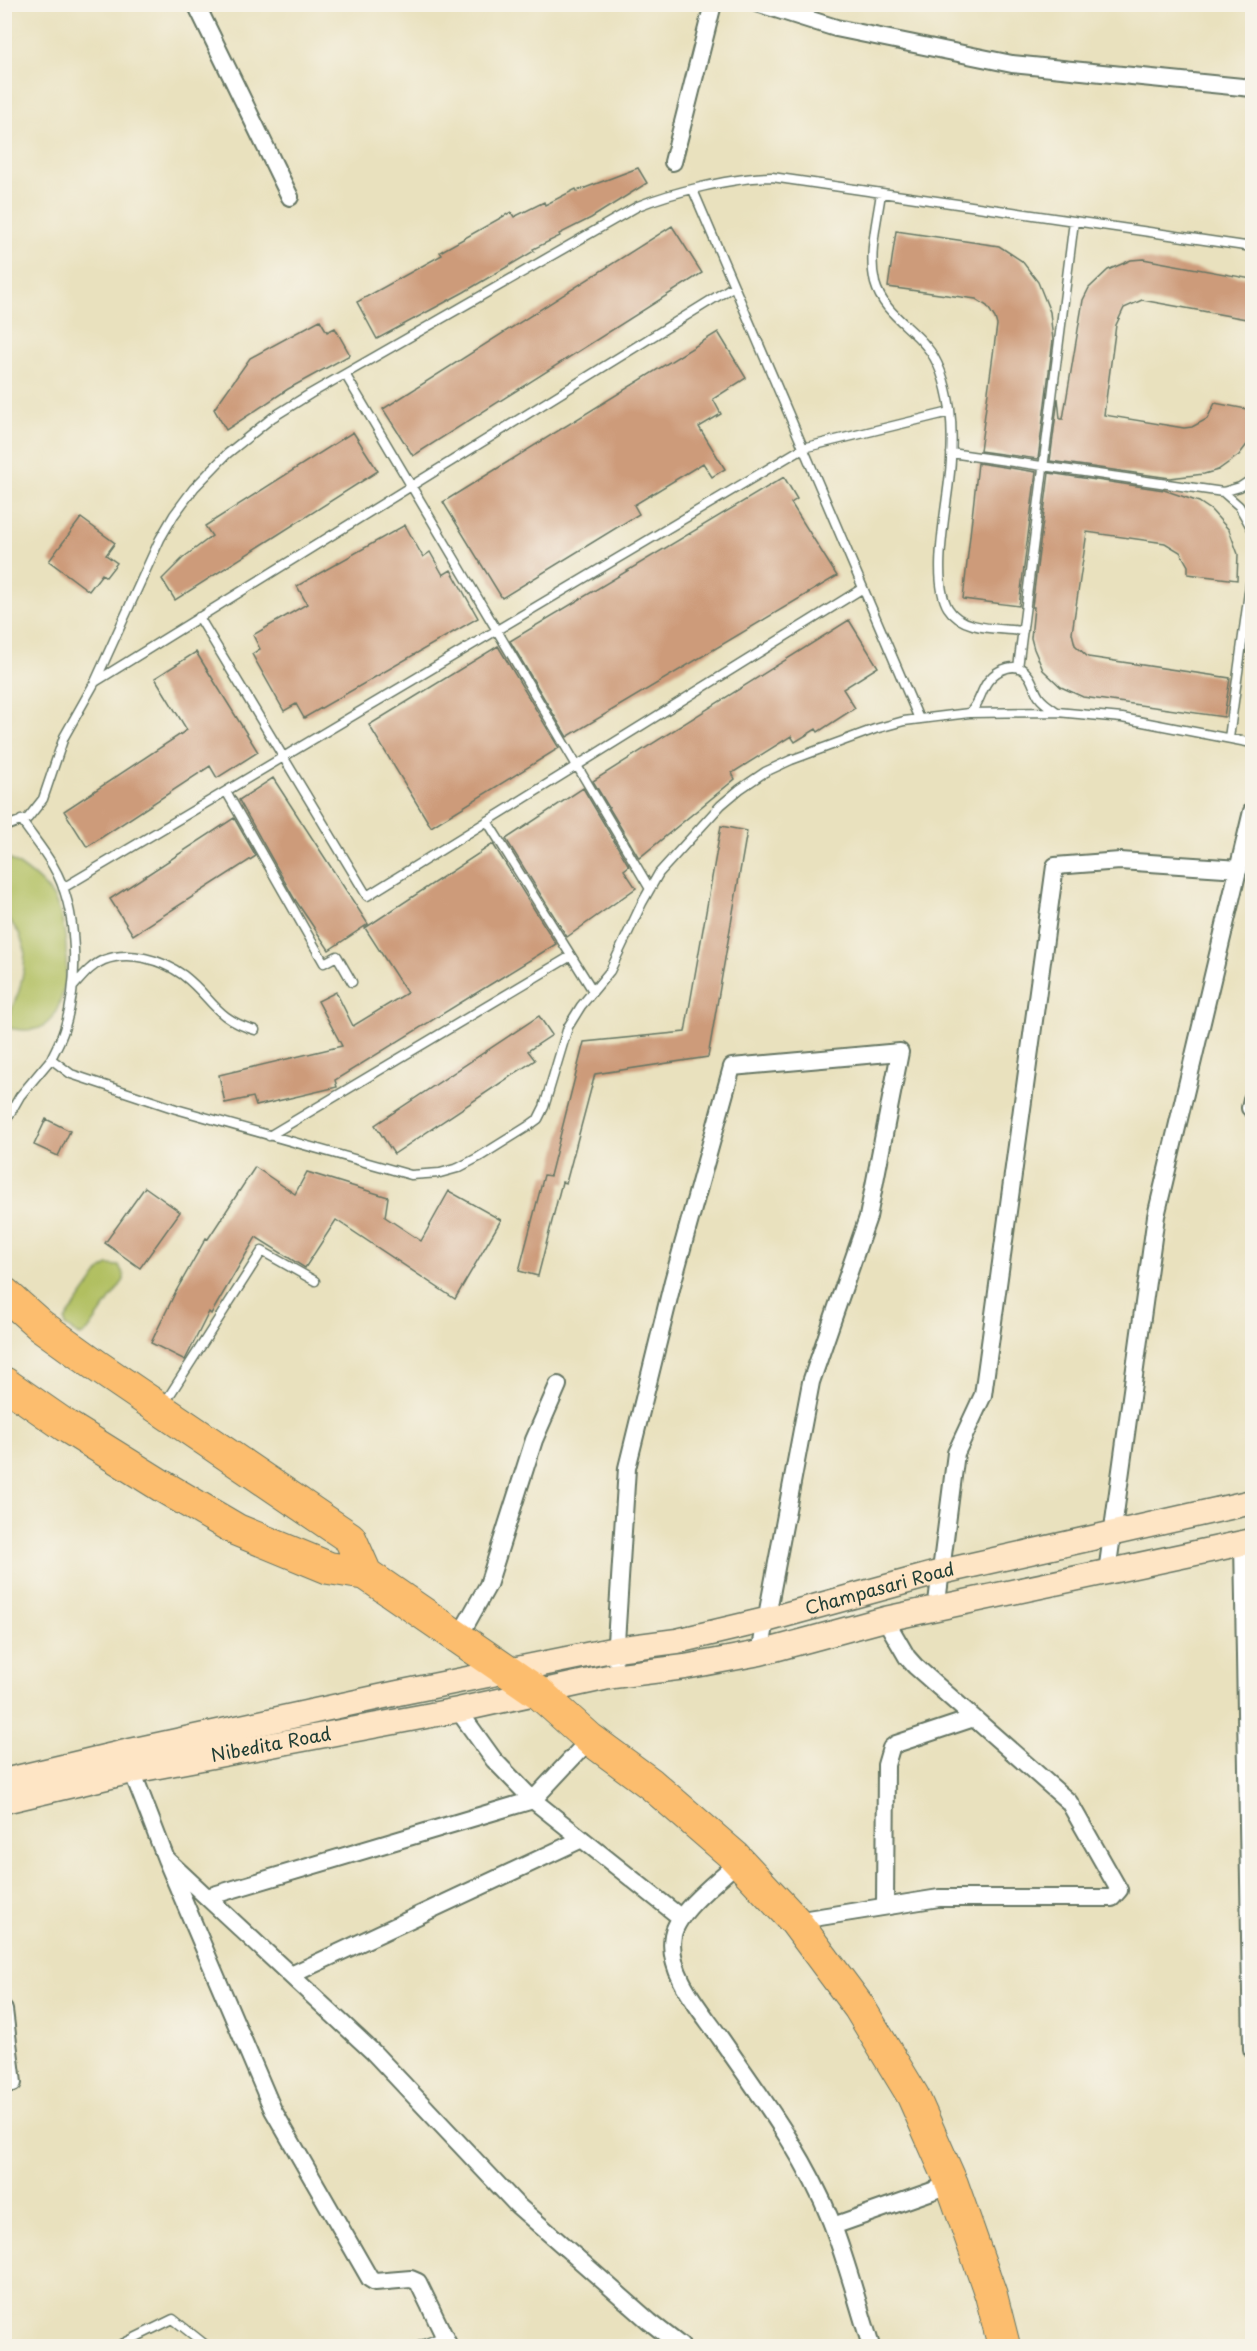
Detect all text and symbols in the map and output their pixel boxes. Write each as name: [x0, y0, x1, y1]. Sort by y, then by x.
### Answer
street label: Champasari Road: [802, 1554, 957, 1621]
street label: Nibedita Road: [209, 1719, 333, 1768]

